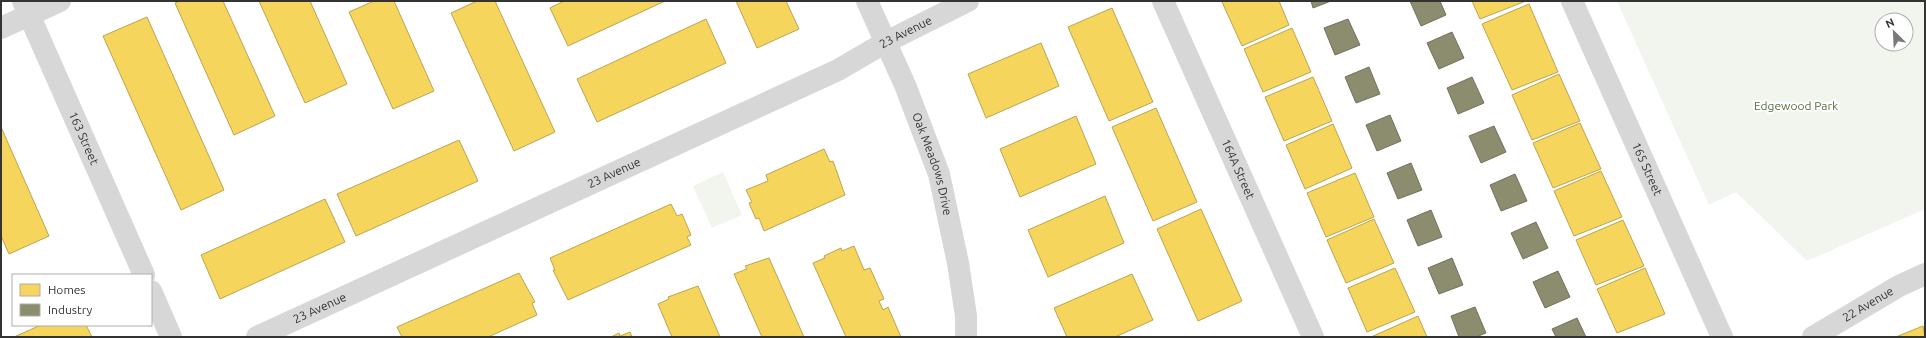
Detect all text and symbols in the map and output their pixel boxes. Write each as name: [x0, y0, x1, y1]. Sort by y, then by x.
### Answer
north arrow: [1874, 12, 1914, 52]
street label: 23 Avenue: [877, 13, 934, 50]
text: N: [1884, 16, 1896, 30]
park label: Edgewood Park: [1754, 99, 1838, 112]
street label: 163 Street: [67, 109, 102, 167]
street label: Oak Meadows Drive: [910, 111, 955, 216]
street label: 164A Street: [1219, 137, 1258, 201]
street label: 165 Street: [1630, 140, 1665, 198]
street label: 23 Avenue: [585, 155, 642, 190]
legend: [12, 274, 152, 326]
text: Homes: [48, 283, 86, 296]
street label: 22 Avenue: [1840, 284, 1896, 324]
street label: 23 Avenue: [291, 290, 348, 325]
text: Industry: [48, 303, 93, 316]

